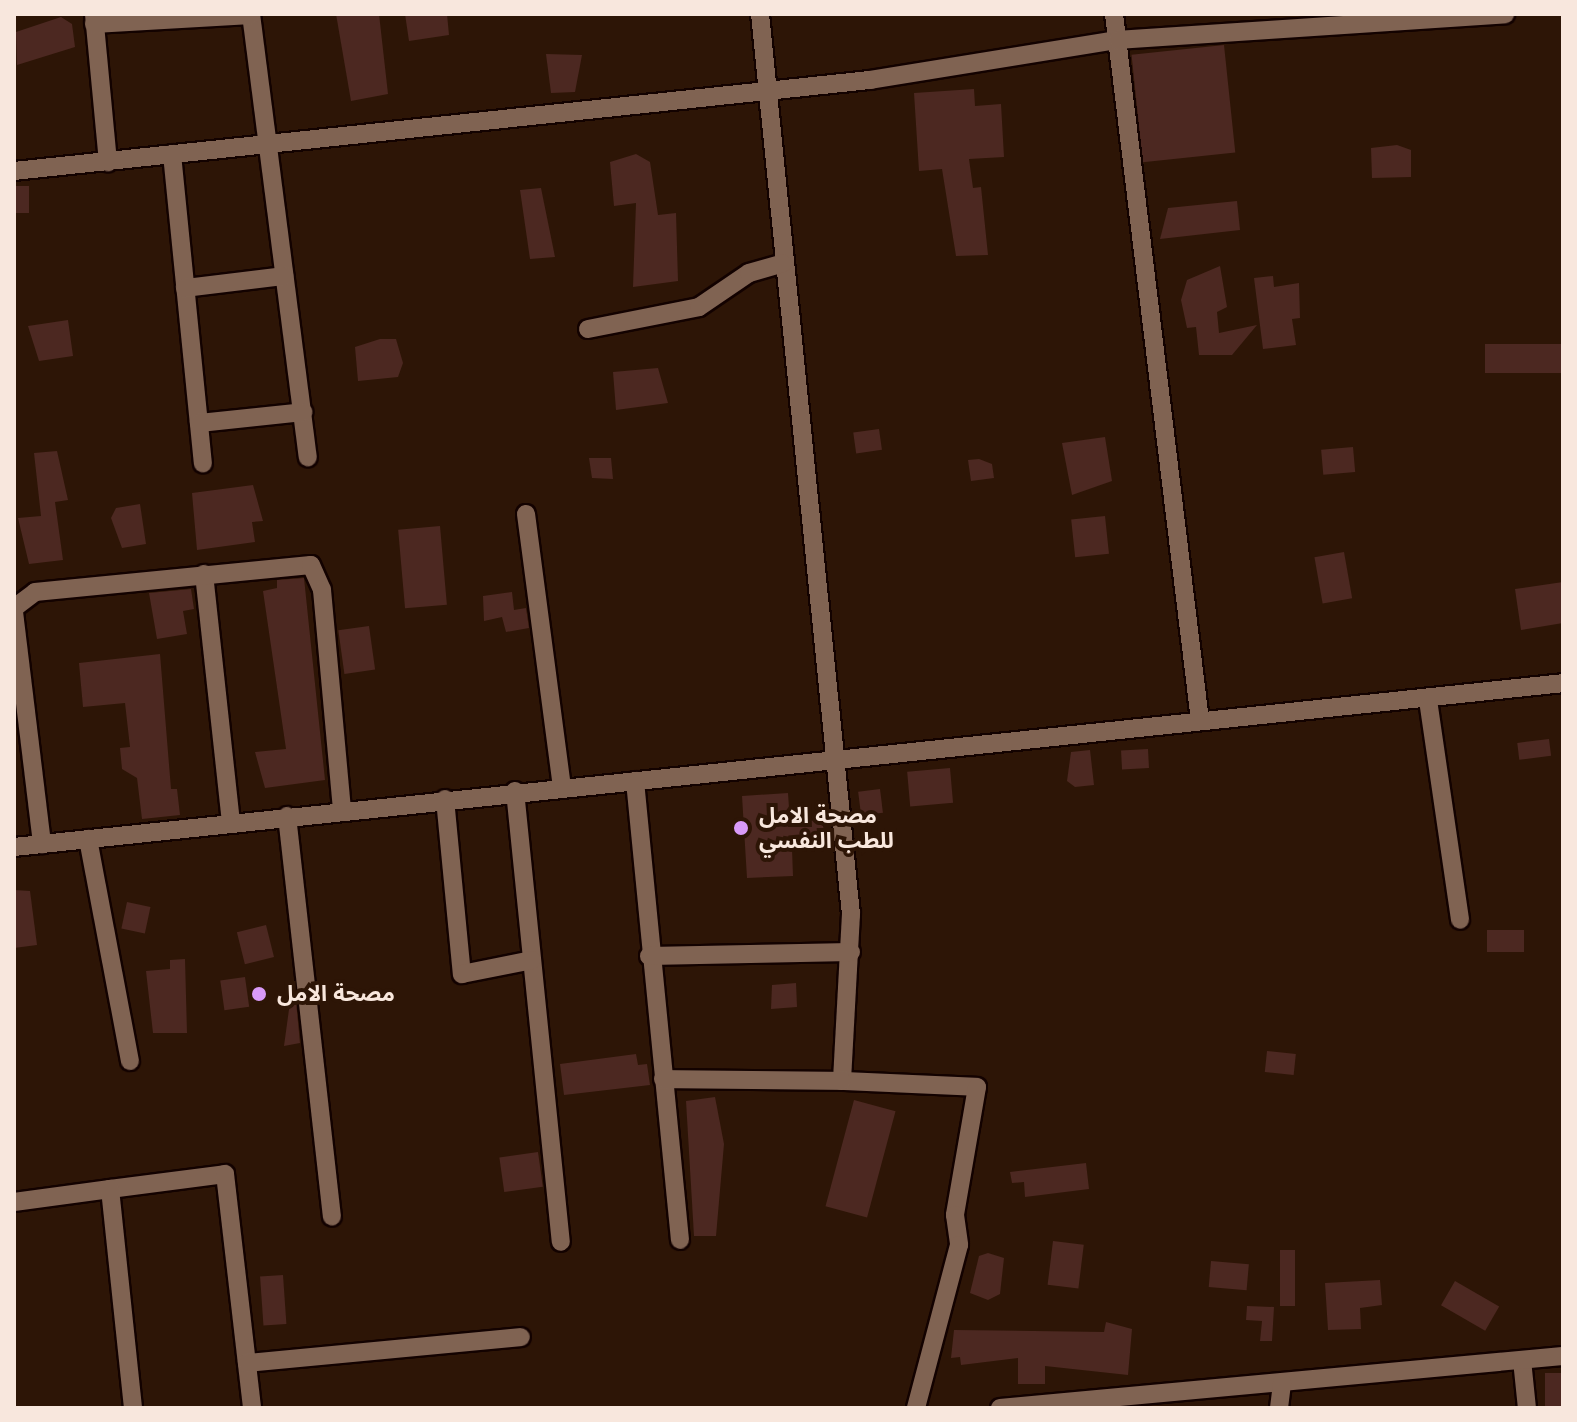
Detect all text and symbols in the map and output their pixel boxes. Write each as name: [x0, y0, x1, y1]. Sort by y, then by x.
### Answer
place label: مصحة الامل للطب النفسي: [759, 802, 894, 854]
marker: مصحة الامل للطب النفسي: [730, 817, 752, 839]
place label: مصحة الامل: [277, 981, 395, 1007]
marker: مصحة الامل: [248, 983, 270, 1005]

